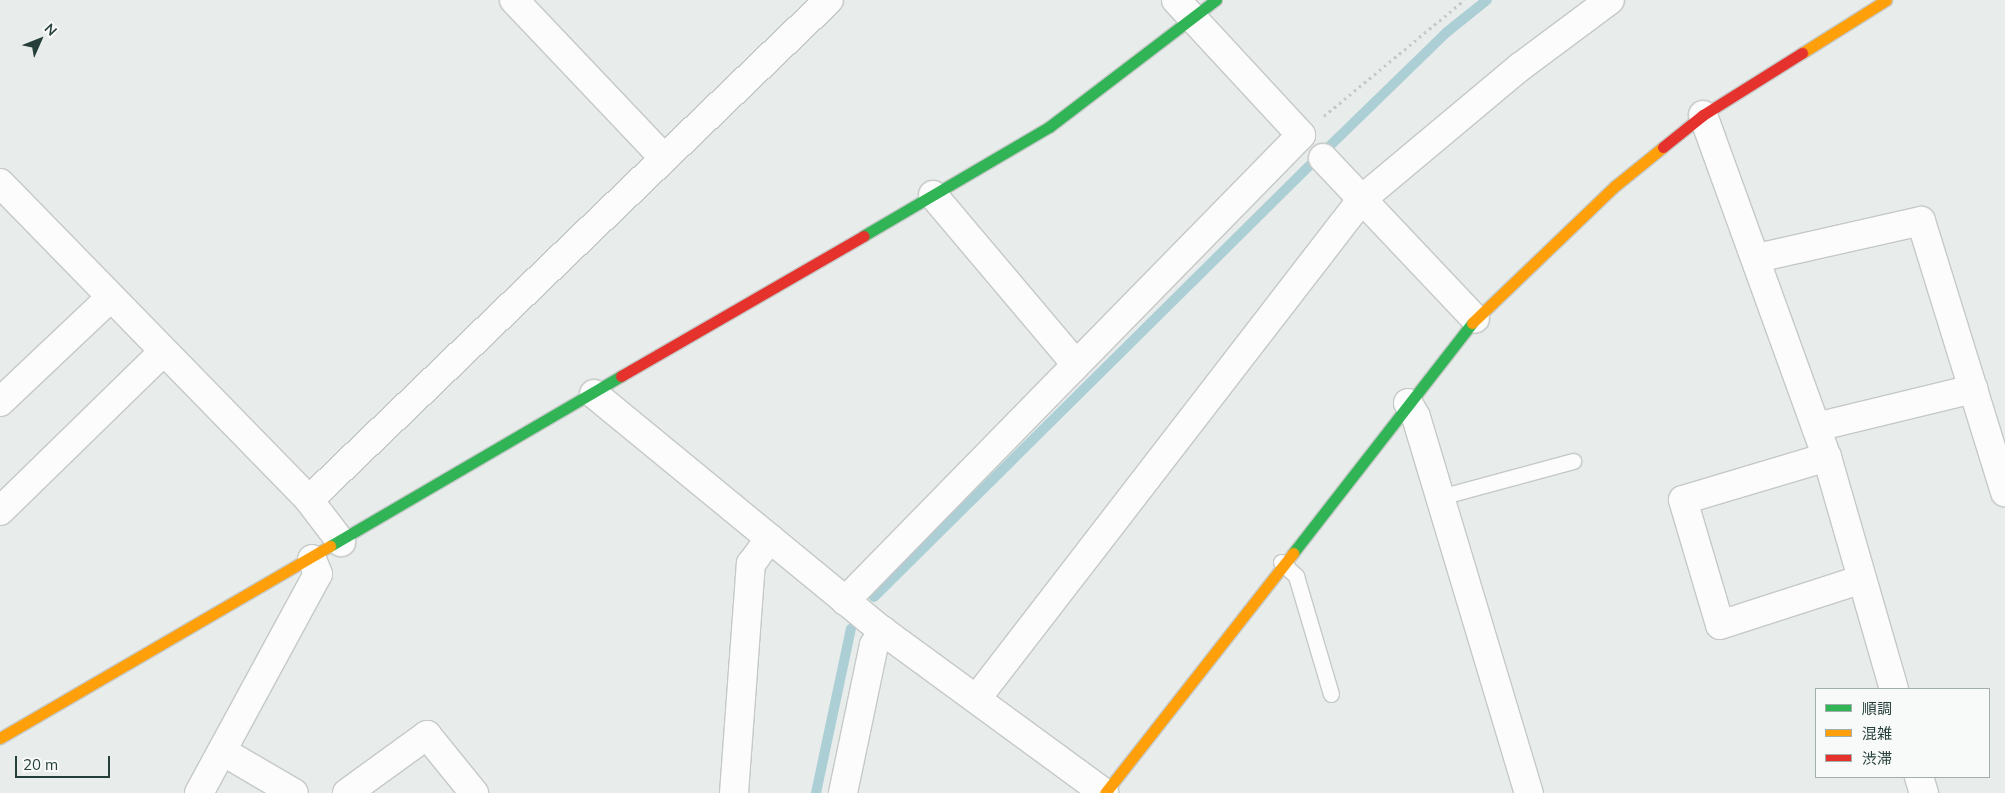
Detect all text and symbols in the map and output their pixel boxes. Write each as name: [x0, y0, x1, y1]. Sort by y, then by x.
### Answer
north arrow: [15, 15, 65, 65]
text: N: [41, 20, 61, 40]
legend: [1815, 688, 1990, 778]
text: 順調: [1862, 699, 1892, 718]
text: 混雑: [1862, 724, 1892, 743]
scale bar: [18, 746, 112, 778]
text: 渋滞: [1862, 749, 1892, 768]
text: 20 m: [23, 755, 58, 774]

